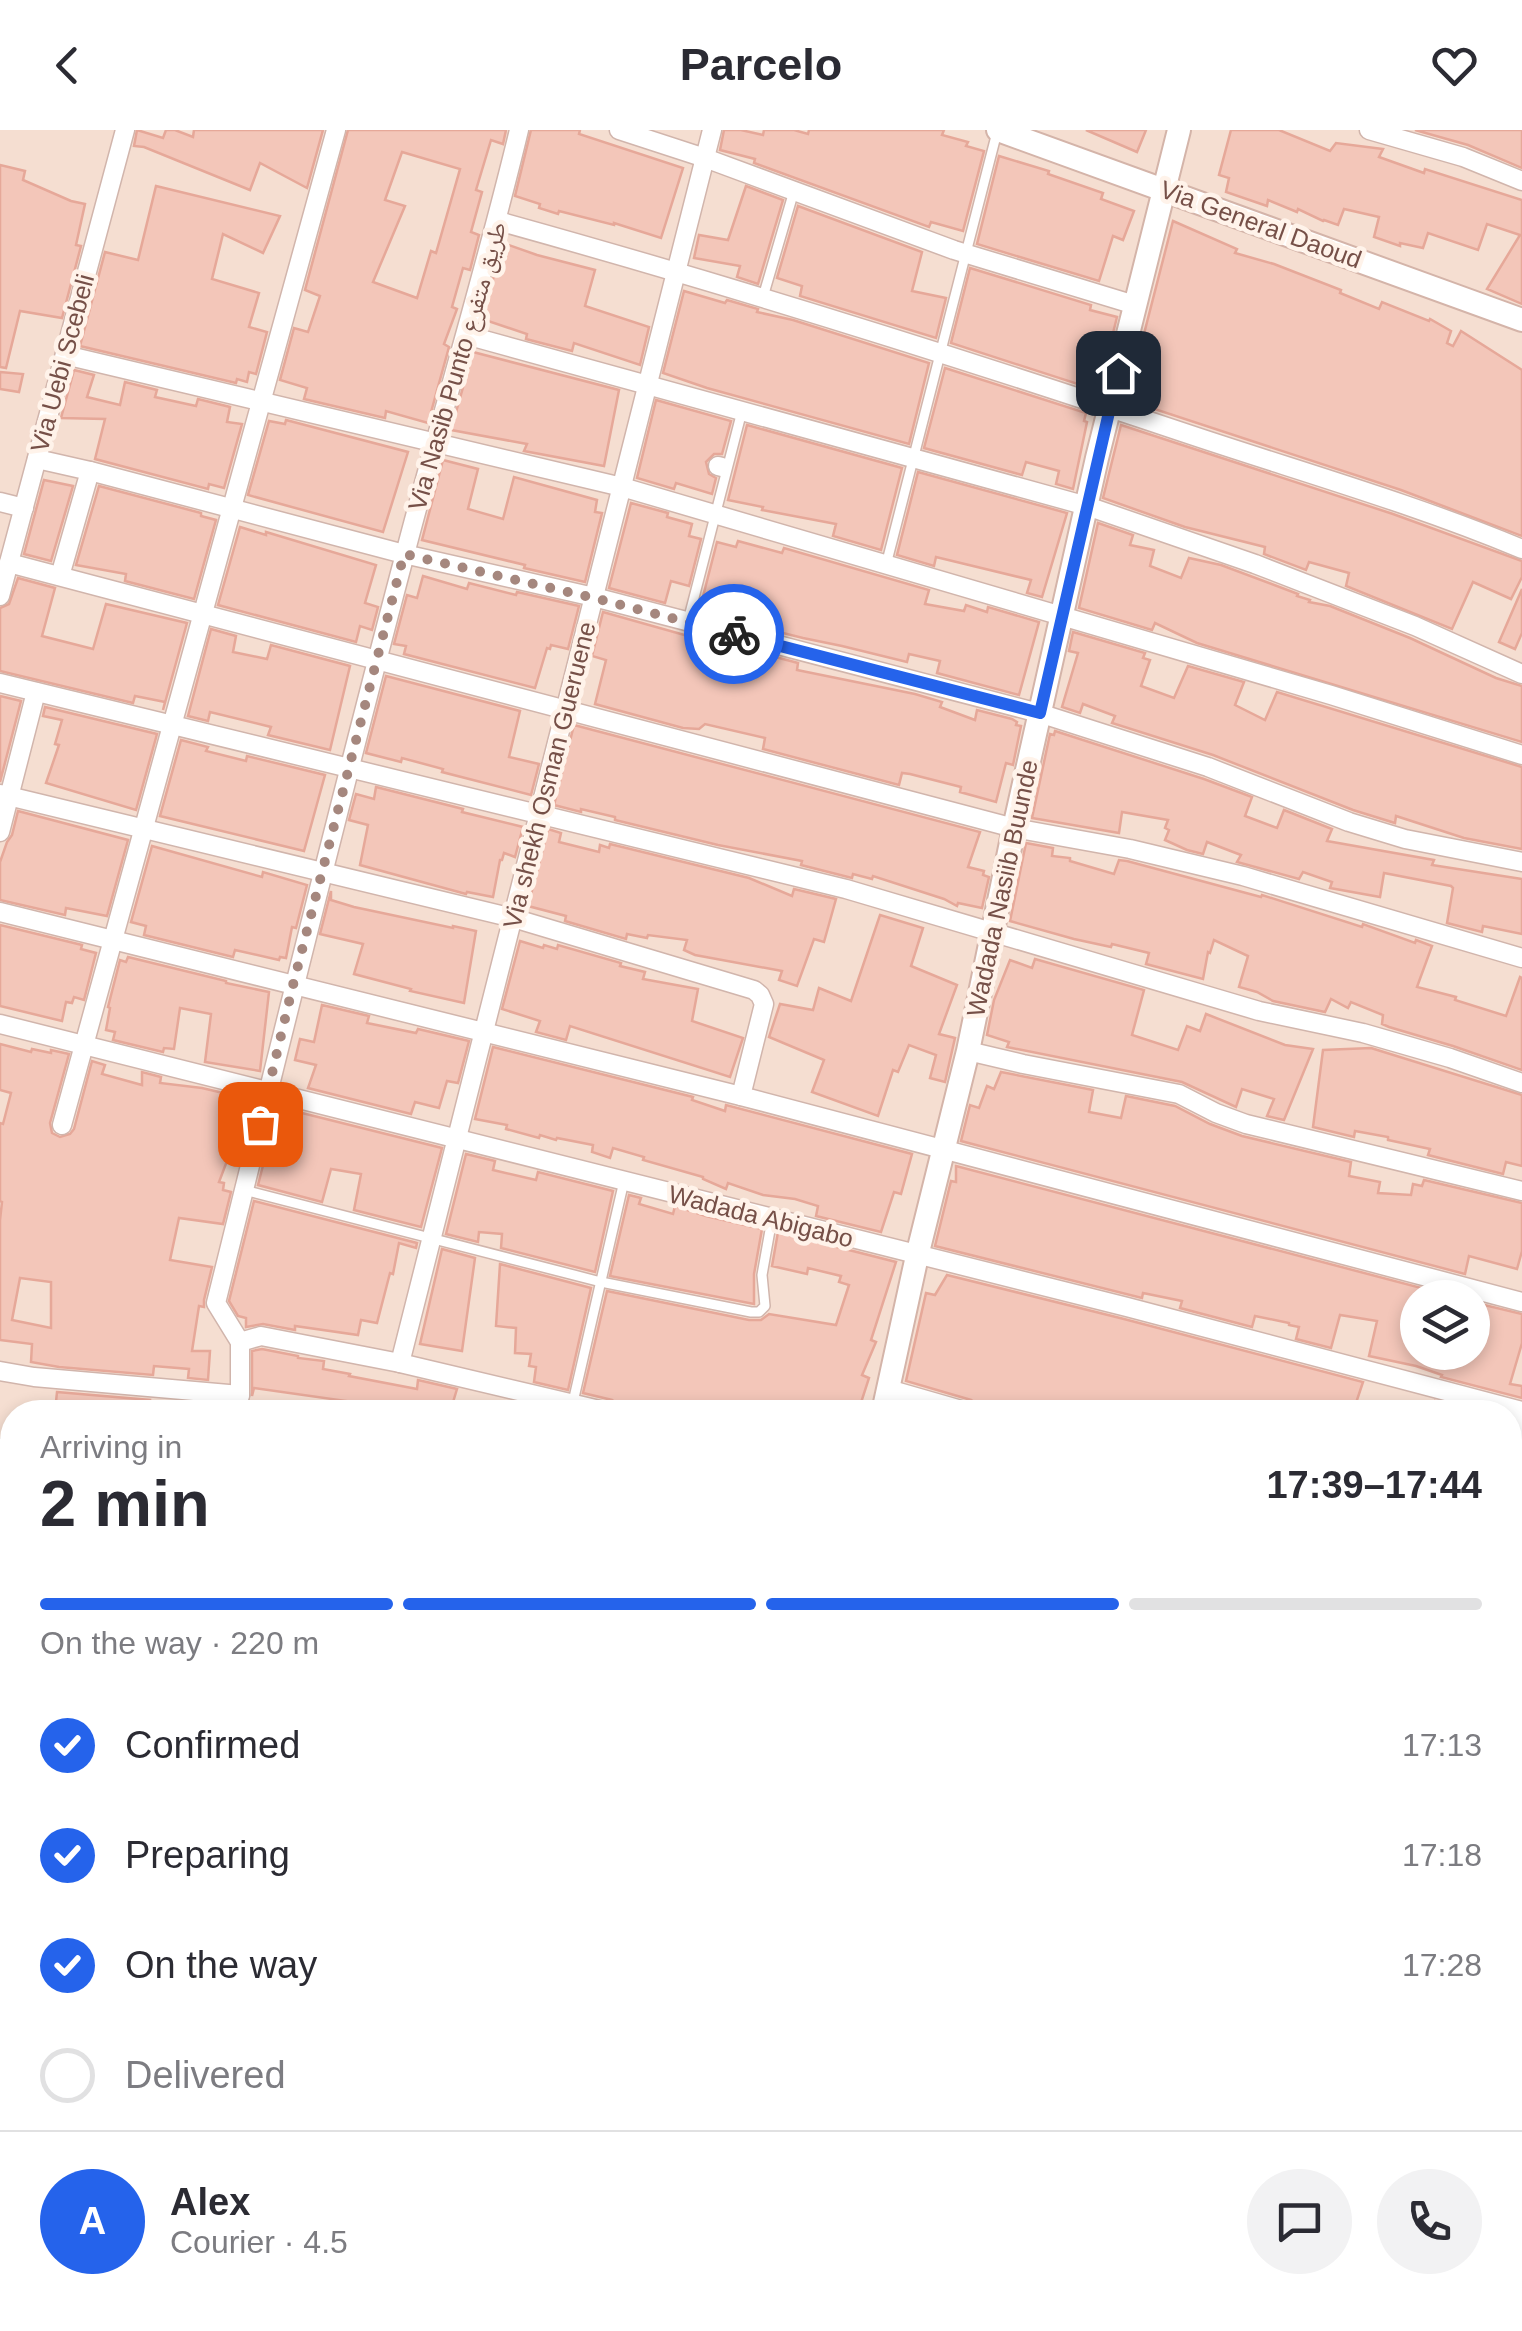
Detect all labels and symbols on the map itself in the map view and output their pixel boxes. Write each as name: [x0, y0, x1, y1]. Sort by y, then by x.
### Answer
street label: Via General Daoud: [1157, 175, 1365, 273]
street label: Via Nasib Punto طريق متفرع: [402, 218, 514, 514]
street label: Via Uebi Scebeli: [25, 271, 99, 455]
pin: [1076, 331, 1161, 416]
courier: [684, 584, 784, 684]
street label: Via shekh Osman Gueruene: [497, 619, 601, 931]
street label: Wadada Nasiib Buunde: [961, 757, 1043, 1019]
pin: [218, 1082, 303, 1167]
street label: Wadada Abigabo: [666, 1179, 856, 1253]

